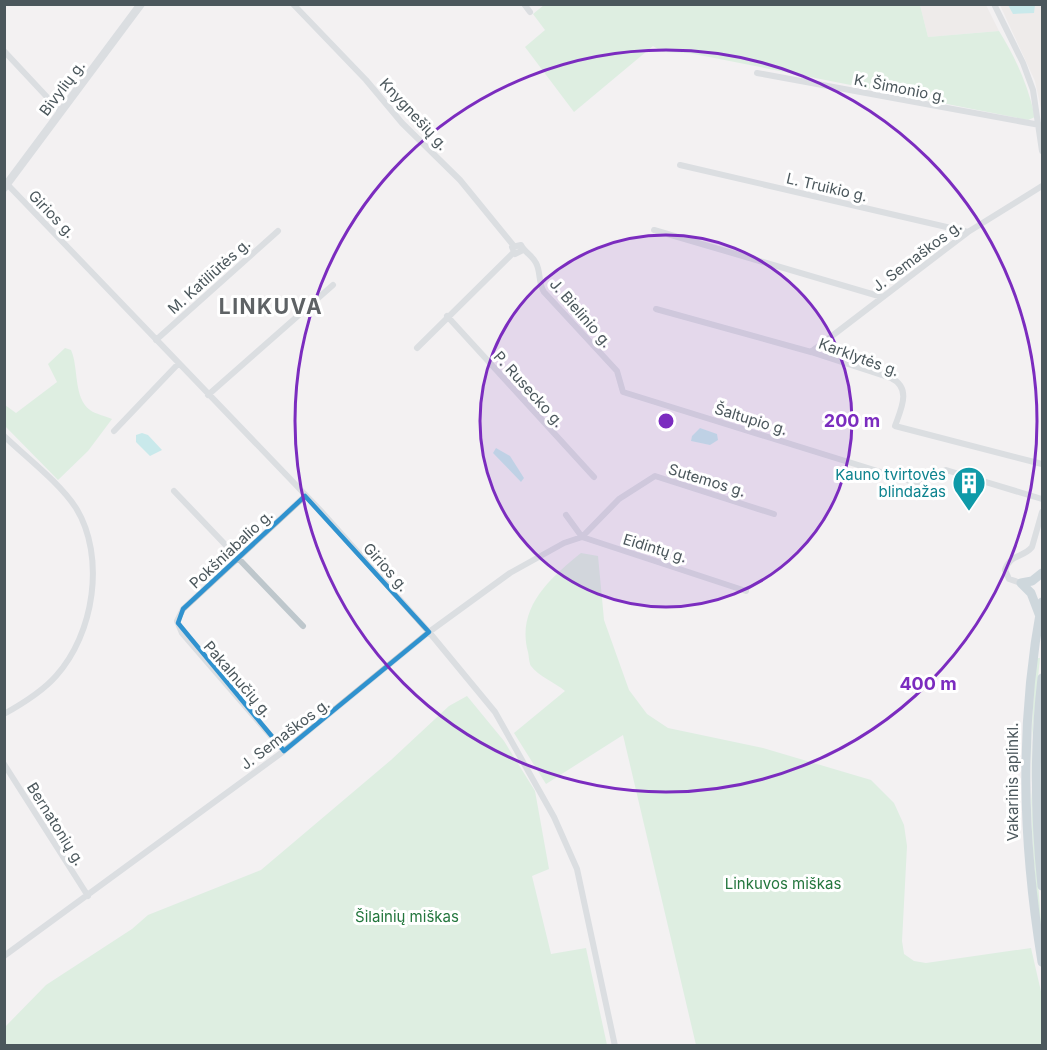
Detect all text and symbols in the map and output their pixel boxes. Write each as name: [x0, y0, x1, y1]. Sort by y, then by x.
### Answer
street label: Bivylių g.: [35, 57, 89, 119]
street label: K. Šimonio g.: [852, 70, 948, 106]
street label: Knygnešių g.: [376, 74, 452, 154]
street label: L. Truikio g.: [785, 168, 869, 206]
street label: Girios g.: [25, 186, 79, 242]
street label: J. Semaškos g.: [869, 216, 965, 296]
street label: M. Katiliūtės g.: [164, 234, 254, 318]
street label: J. Bielinio g.: [546, 275, 616, 351]
district label: LINKUVA: [219, 294, 323, 319]
street label: Karklytės g.: [816, 334, 902, 380]
street label: P. Rusecko g.: [490, 347, 568, 431]
street label: Šaltupio g.: [712, 399, 790, 439]
text: 200 m: [824, 410, 880, 431]
centre of rings: [656, 411, 676, 431]
street label: Sutemos g.: [666, 459, 748, 501]
place label: Kauno tvirtovės blindažas: [835, 465, 946, 501]
building icon: Kauno tvirtovės blindažas: [951, 465, 987, 512]
street label: Pokšniabalio g.: [185, 505, 277, 593]
street label: Eidintų g.: [621, 529, 689, 567]
street label: Girios g.: [359, 539, 413, 595]
street label: Pakalnučių g.: [200, 637, 276, 721]
text: 400 m: [899, 673, 957, 694]
street label: J. Semaškos g.: [237, 694, 333, 774]
street label: Vakarinis aplinkl.: [1003, 723, 1022, 841]
street label: Bernatonių g.: [23, 779, 89, 869]
park label: Linkuvos miškas: [725, 874, 841, 893]
park label: Šilainių miškas: [355, 907, 459, 926]

